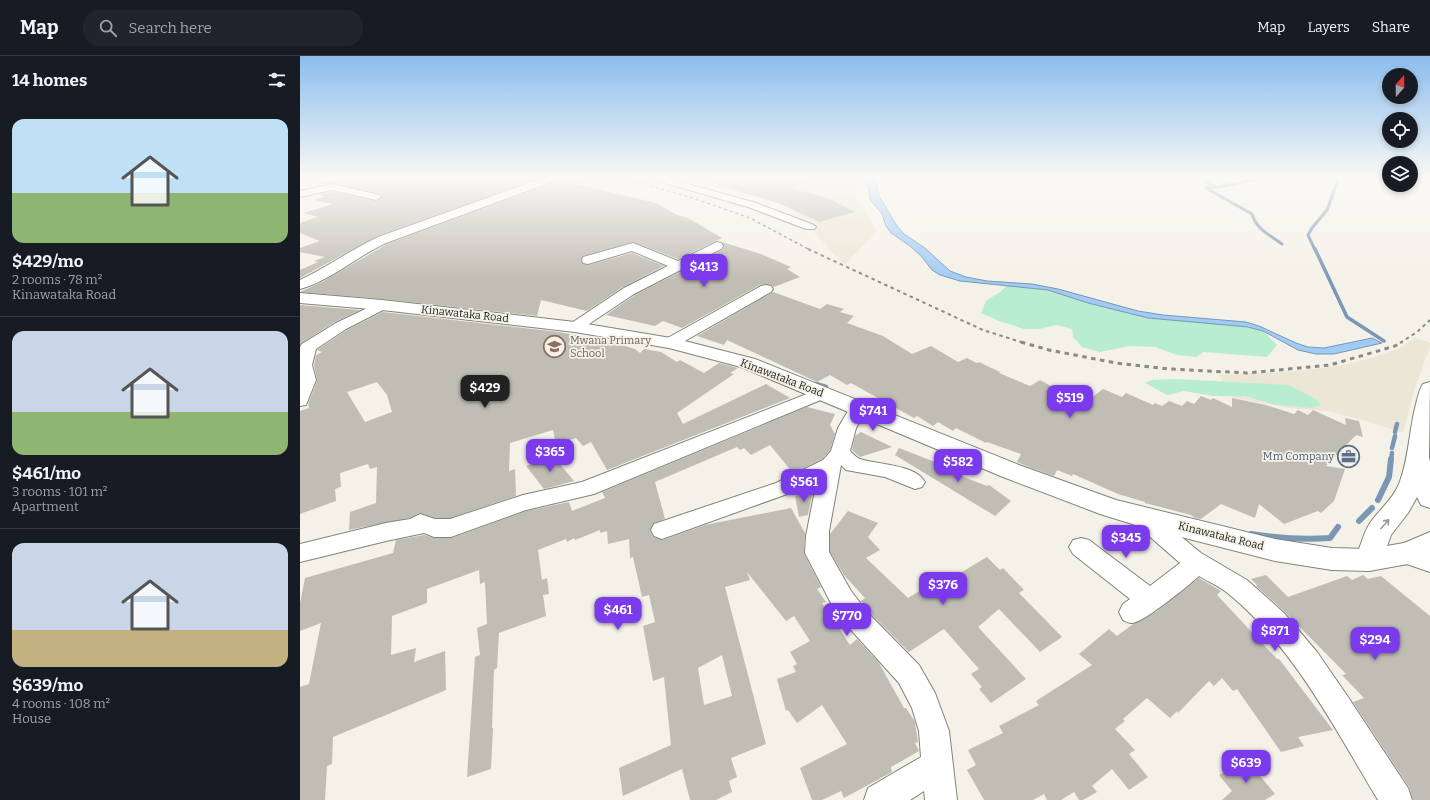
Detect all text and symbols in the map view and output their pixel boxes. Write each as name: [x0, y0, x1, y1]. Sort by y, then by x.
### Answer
search box: [83, 10, 363, 46]
text: Map: [20, 16, 59, 39]
icon: search: [97, 17, 119, 39]
text: Search here: [129, 19, 212, 37]
text: Map: [1257, 19, 1285, 36]
text: Layers: [1307, 19, 1350, 36]
text: Share: [1372, 19, 1410, 36]
north arrow: [1382, 68, 1418, 104]
map controls: [1382, 68, 1418, 192]
icon: filters: [266, 69, 288, 91]
text: 14 homes: [12, 70, 87, 91]
button: locate: [1382, 112, 1418, 148]
icon: home: [114, 145, 186, 217]
button: layers: [1382, 156, 1418, 192]
text: $429/mo: [12, 251, 83, 272]
pin: $413: [680, 254, 728, 288]
text: $413: [690, 259, 718, 274]
text: 2 rooms · 78 m²: [12, 272, 102, 287]
text: Kinawataka Road: [12, 287, 116, 302]
street label: Kinawataka Road: [421, 303, 510, 325]
school or university icon: Mwana Primary School: [541, 333, 567, 359]
place label: Mwana Primary School: [570, 334, 651, 360]
street label: Kinawataka Road: [739, 356, 826, 400]
icon: home: [114, 357, 186, 429]
pin: $429: [461, 375, 509, 409]
text: $429: [470, 380, 500, 395]
pin: $519: [1046, 385, 1094, 419]
text: $519: [1056, 390, 1084, 405]
pin: $741: [849, 398, 897, 432]
text: $741: [859, 403, 887, 418]
pin: $365: [526, 439, 574, 473]
office icon: Mm Company: [1336, 443, 1362, 469]
text: $365: [535, 444, 565, 459]
pin: $582: [934, 449, 982, 483]
place label: Mm Company: [1263, 450, 1334, 463]
text: $582: [943, 454, 973, 469]
text: $461/mo: [12, 463, 81, 484]
pin: $561: [780, 469, 828, 503]
text: $561: [790, 474, 818, 489]
text: 3 rooms · 101 m²: [12, 484, 107, 499]
text: Apartment: [12, 499, 79, 514]
street label: Kinawataka Road: [1177, 519, 1266, 553]
one-way arrow: [1380, 519, 1389, 530]
pin: $345: [1102, 525, 1150, 559]
text: $345: [1111, 530, 1141, 545]
icon: home: [114, 569, 186, 641]
pin: $376: [919, 572, 967, 606]
text: $376: [928, 577, 958, 592]
pin: $461: [594, 597, 642, 631]
text: $461: [604, 602, 632, 617]
pin: $770: [823, 603, 871, 637]
text: $770: [832, 608, 862, 623]
pin: $871: [1251, 618, 1299, 652]
text: $871: [1261, 623, 1289, 638]
pin: $294: [1351, 627, 1399, 661]
text: $294: [1360, 632, 1390, 647]
text: $639/mo: [12, 675, 83, 696]
text: 4 rooms · 108 m²: [12, 696, 110, 711]
text: House: [12, 711, 51, 726]
pin: $639: [1222, 750, 1270, 784]
text: $639: [1231, 755, 1261, 770]

